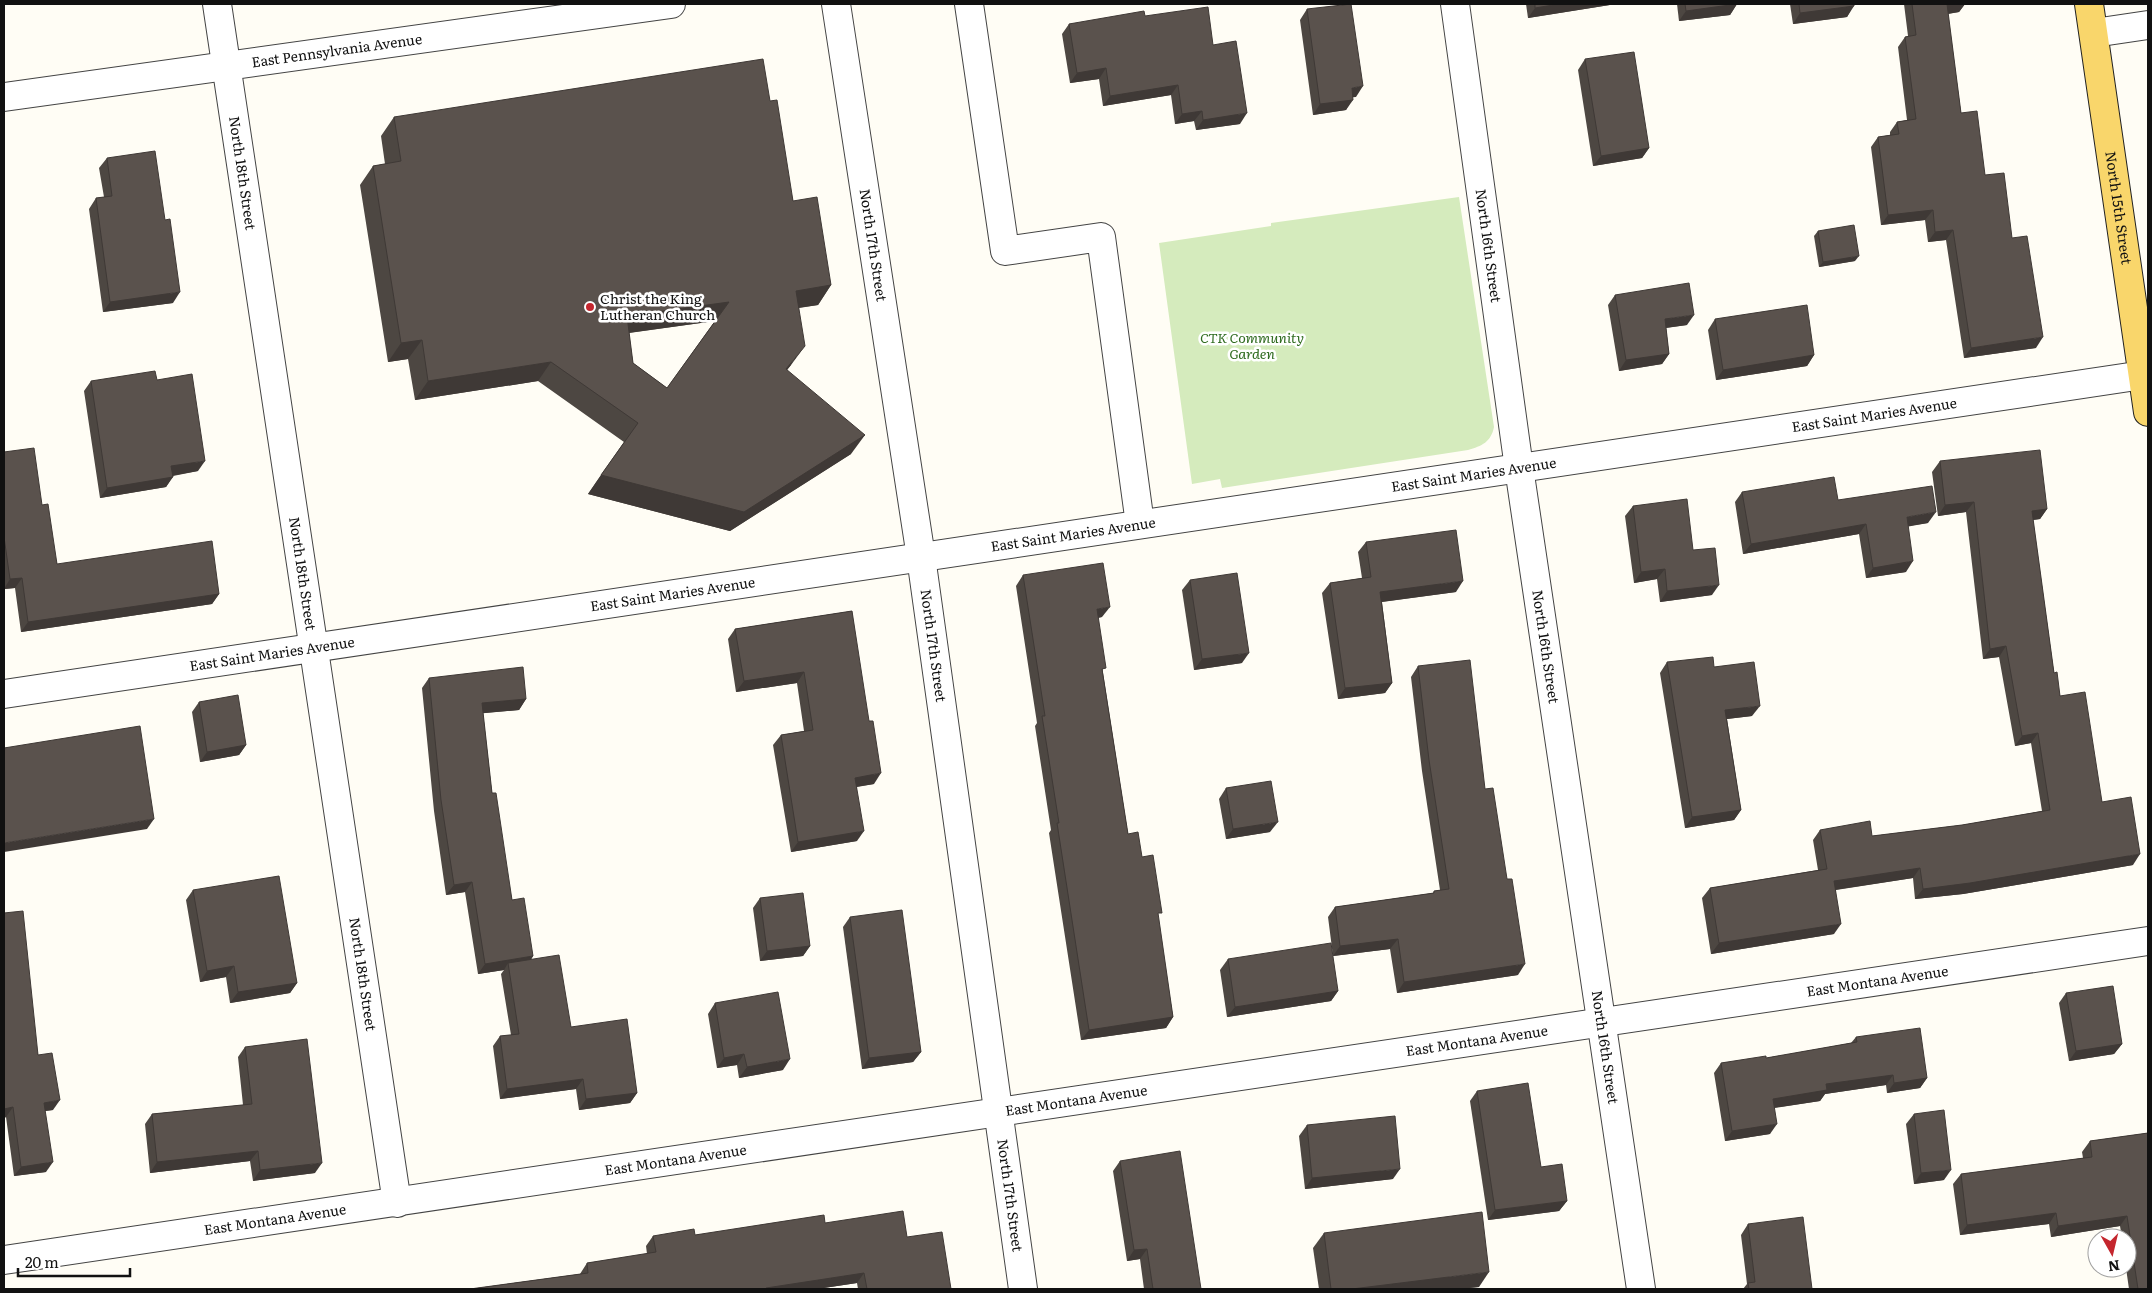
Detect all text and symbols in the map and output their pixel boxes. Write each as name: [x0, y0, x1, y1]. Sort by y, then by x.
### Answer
street label: East Pennsylvania Avenue: [250, 28, 423, 71]
street label: North 18th Street: [225, 115, 262, 232]
street label: North 15th Street: [2101, 150, 2138, 266]
street label: North 17th Street: [856, 187, 893, 303]
street label: North 16th Street: [1472, 187, 1507, 304]
place label: Christ the King Lutheran Church: [600, 288, 715, 324]
marker: Christ the King Lutheran Church: [584, 301, 596, 313]
park label: CTK Community Garden: [1200, 327, 1304, 363]
street label: East Saint Maries Avenue: [1790, 392, 1958, 436]
street label: East Saint Maries Avenue: [1390, 452, 1557, 496]
street label: East Saint Maries Avenue: [989, 511, 1157, 556]
street label: North 18th Street: [285, 515, 322, 632]
street label: East Saint Maries Avenue: [589, 571, 756, 615]
street label: North 17th Street: [917, 588, 952, 704]
street label: North 16th Street: [1528, 588, 1565, 705]
street label: East Saint Maries Avenue: [188, 631, 356, 675]
street label: North 18th Street: [345, 916, 382, 1033]
street label: East Montana Avenue: [1805, 960, 1950, 1001]
street label: North 16th Street: [1588, 989, 1624, 1106]
street label: East Montana Avenue: [1404, 1019, 1549, 1060]
street label: East Montana Avenue: [1004, 1079, 1148, 1120]
street label: North 17th Street: [993, 1138, 1029, 1253]
street label: East Montana Avenue: [603, 1139, 748, 1180]
street label: East Montana Avenue: [202, 1198, 347, 1239]
north arrow: [2087, 1228, 2137, 1278]
scale bar: [18, 1246, 130, 1278]
text: 20 m: [25, 1250, 59, 1273]
text: N: [2106, 1256, 2121, 1278]

